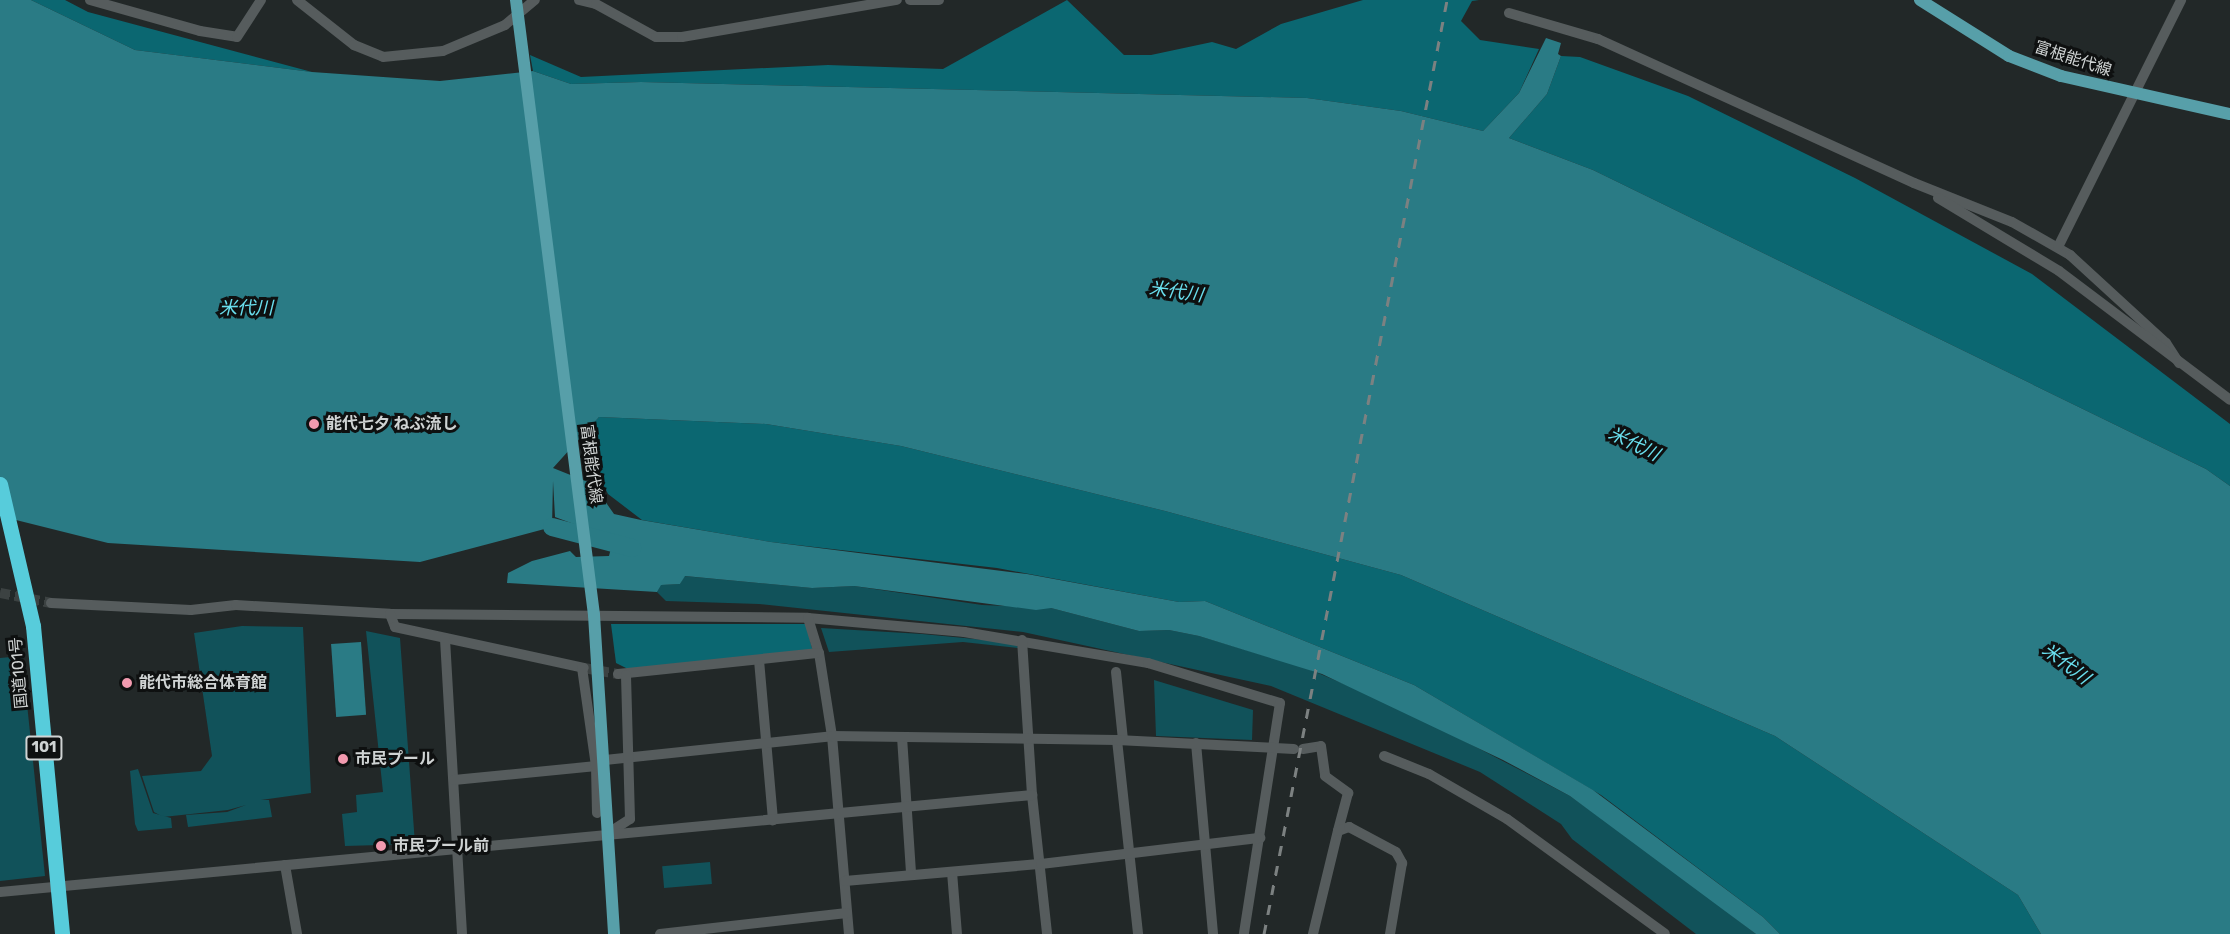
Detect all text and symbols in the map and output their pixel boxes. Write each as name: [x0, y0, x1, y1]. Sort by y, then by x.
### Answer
street label: 富根能代線: [2032, 38, 2114, 80]
water label: 米代川: [1148, 278, 1204, 306]
water label: 米代川: [219, 297, 273, 319]
place label: 能代七夕 ねぶ流し: [326, 414, 457, 434]
marker: 能代七夕 ねぶ流し: [307, 417, 321, 431]
water label: 米代川: [1605, 422, 1663, 466]
street label: 富根能代線: [577, 423, 605, 505]
street label: 国道101号: [6, 636, 32, 710]
water label: 米代川: [2038, 639, 2094, 689]
place label: 能代市総合体育館: [139, 673, 267, 693]
marker: 能代市総合体育館: [120, 676, 134, 690]
road number: 101: [24, 736, 63, 760]
place label: 市民プール: [355, 749, 435, 769]
marker: 市民プール: [336, 752, 350, 766]
place label: 市民プール前: [393, 836, 489, 856]
marker: 市民プール前: [374, 839, 388, 853]

